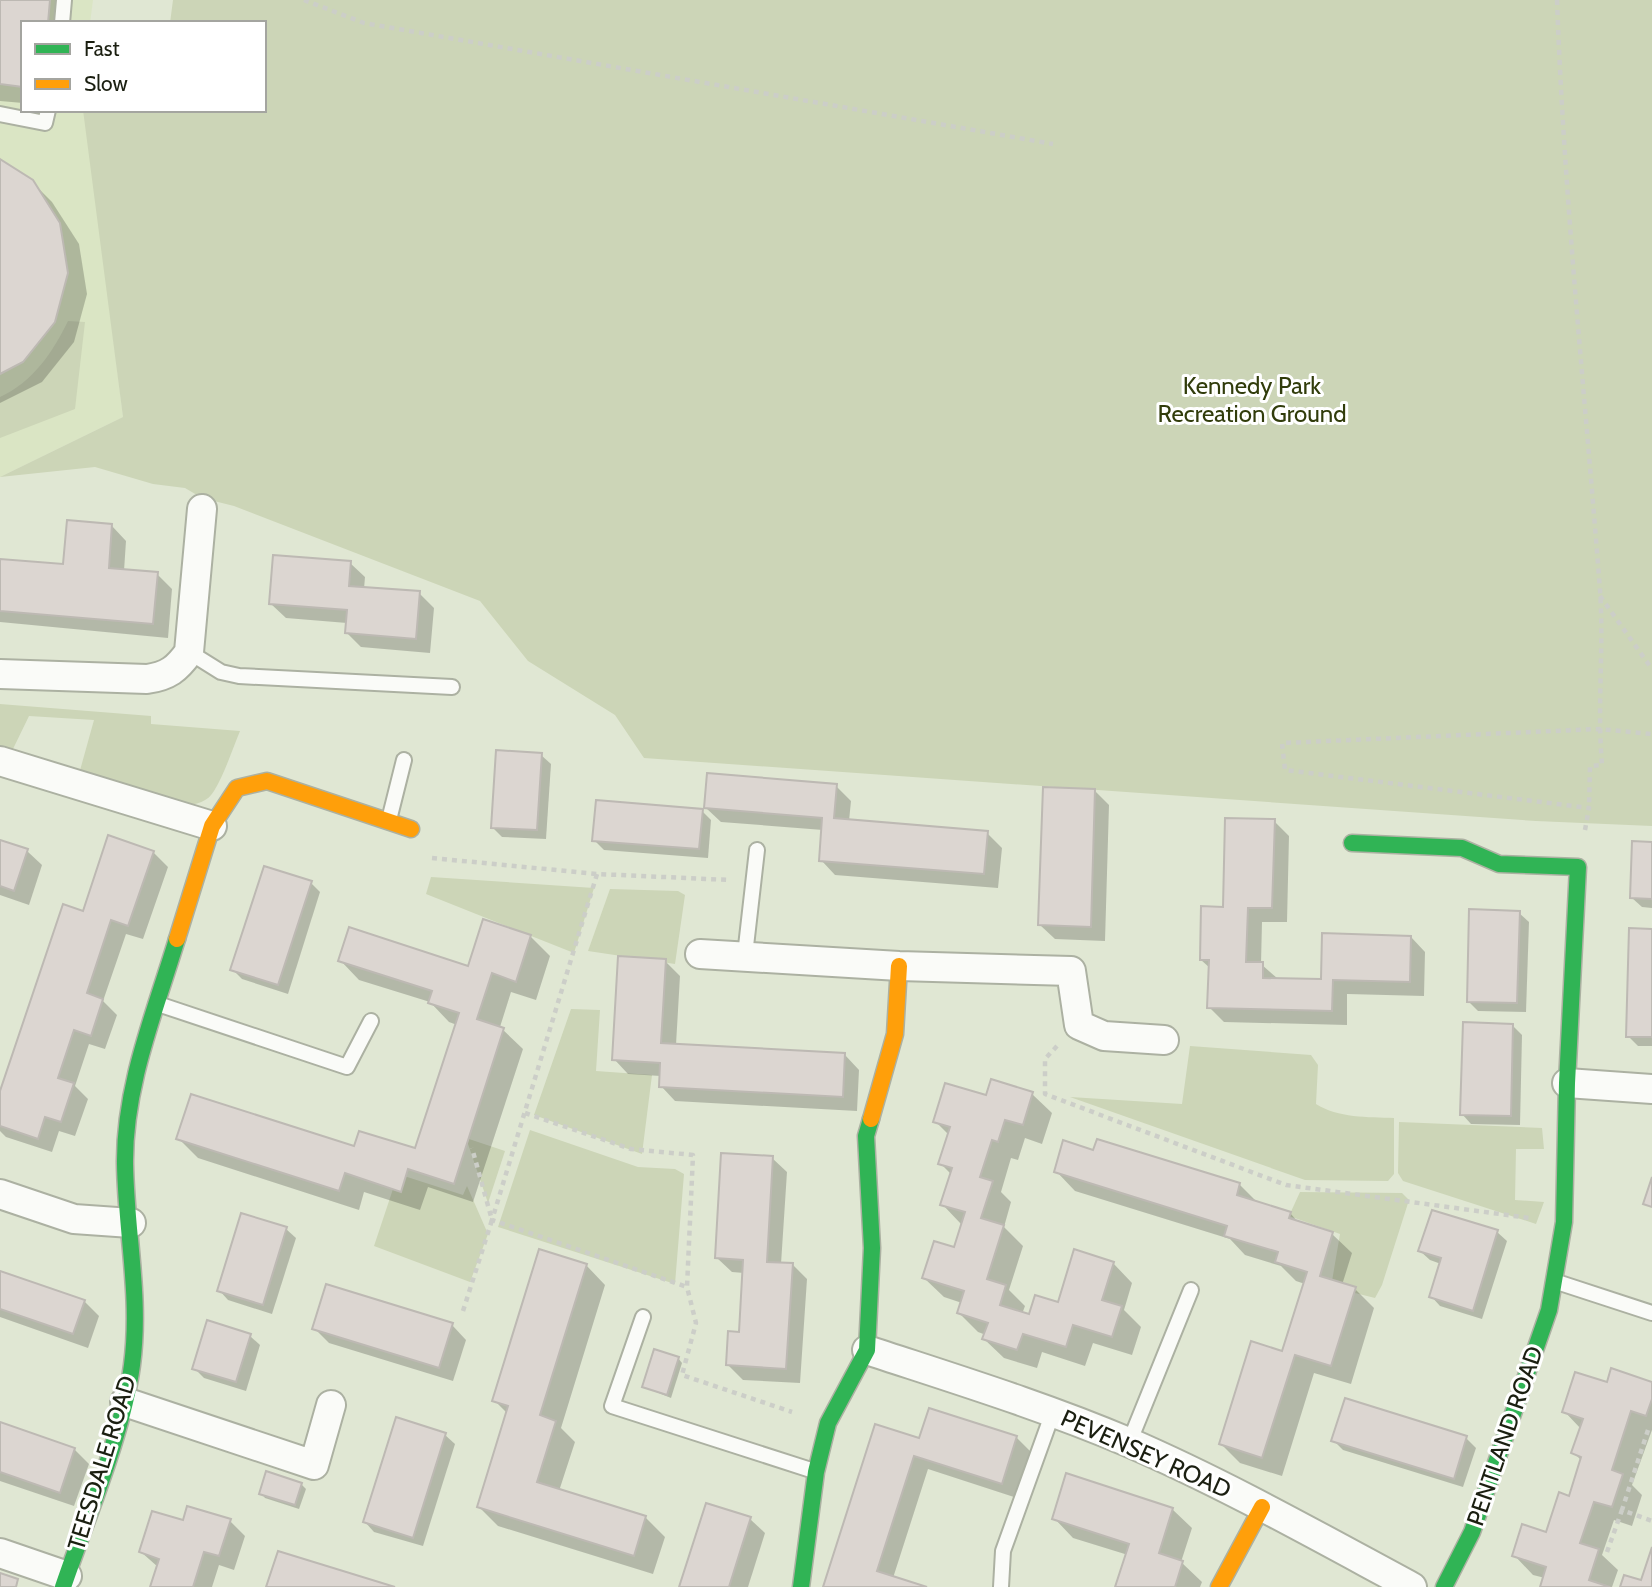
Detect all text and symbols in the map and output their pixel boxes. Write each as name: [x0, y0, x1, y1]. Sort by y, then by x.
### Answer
legend: [21, 21, 266, 112]
text: Fast: [84, 36, 120, 61]
text: Slow: [84, 71, 128, 96]
park label: Kennedy Park Recreation Ground: [1157, 371, 1347, 428]
street label: PENTLAND ROAD: [1460, 1342, 1549, 1530]
street label: TEESDALE ROAD: [61, 1372, 142, 1554]
street label: PEVENSEY ROAD: [1057, 1403, 1236, 1504]

